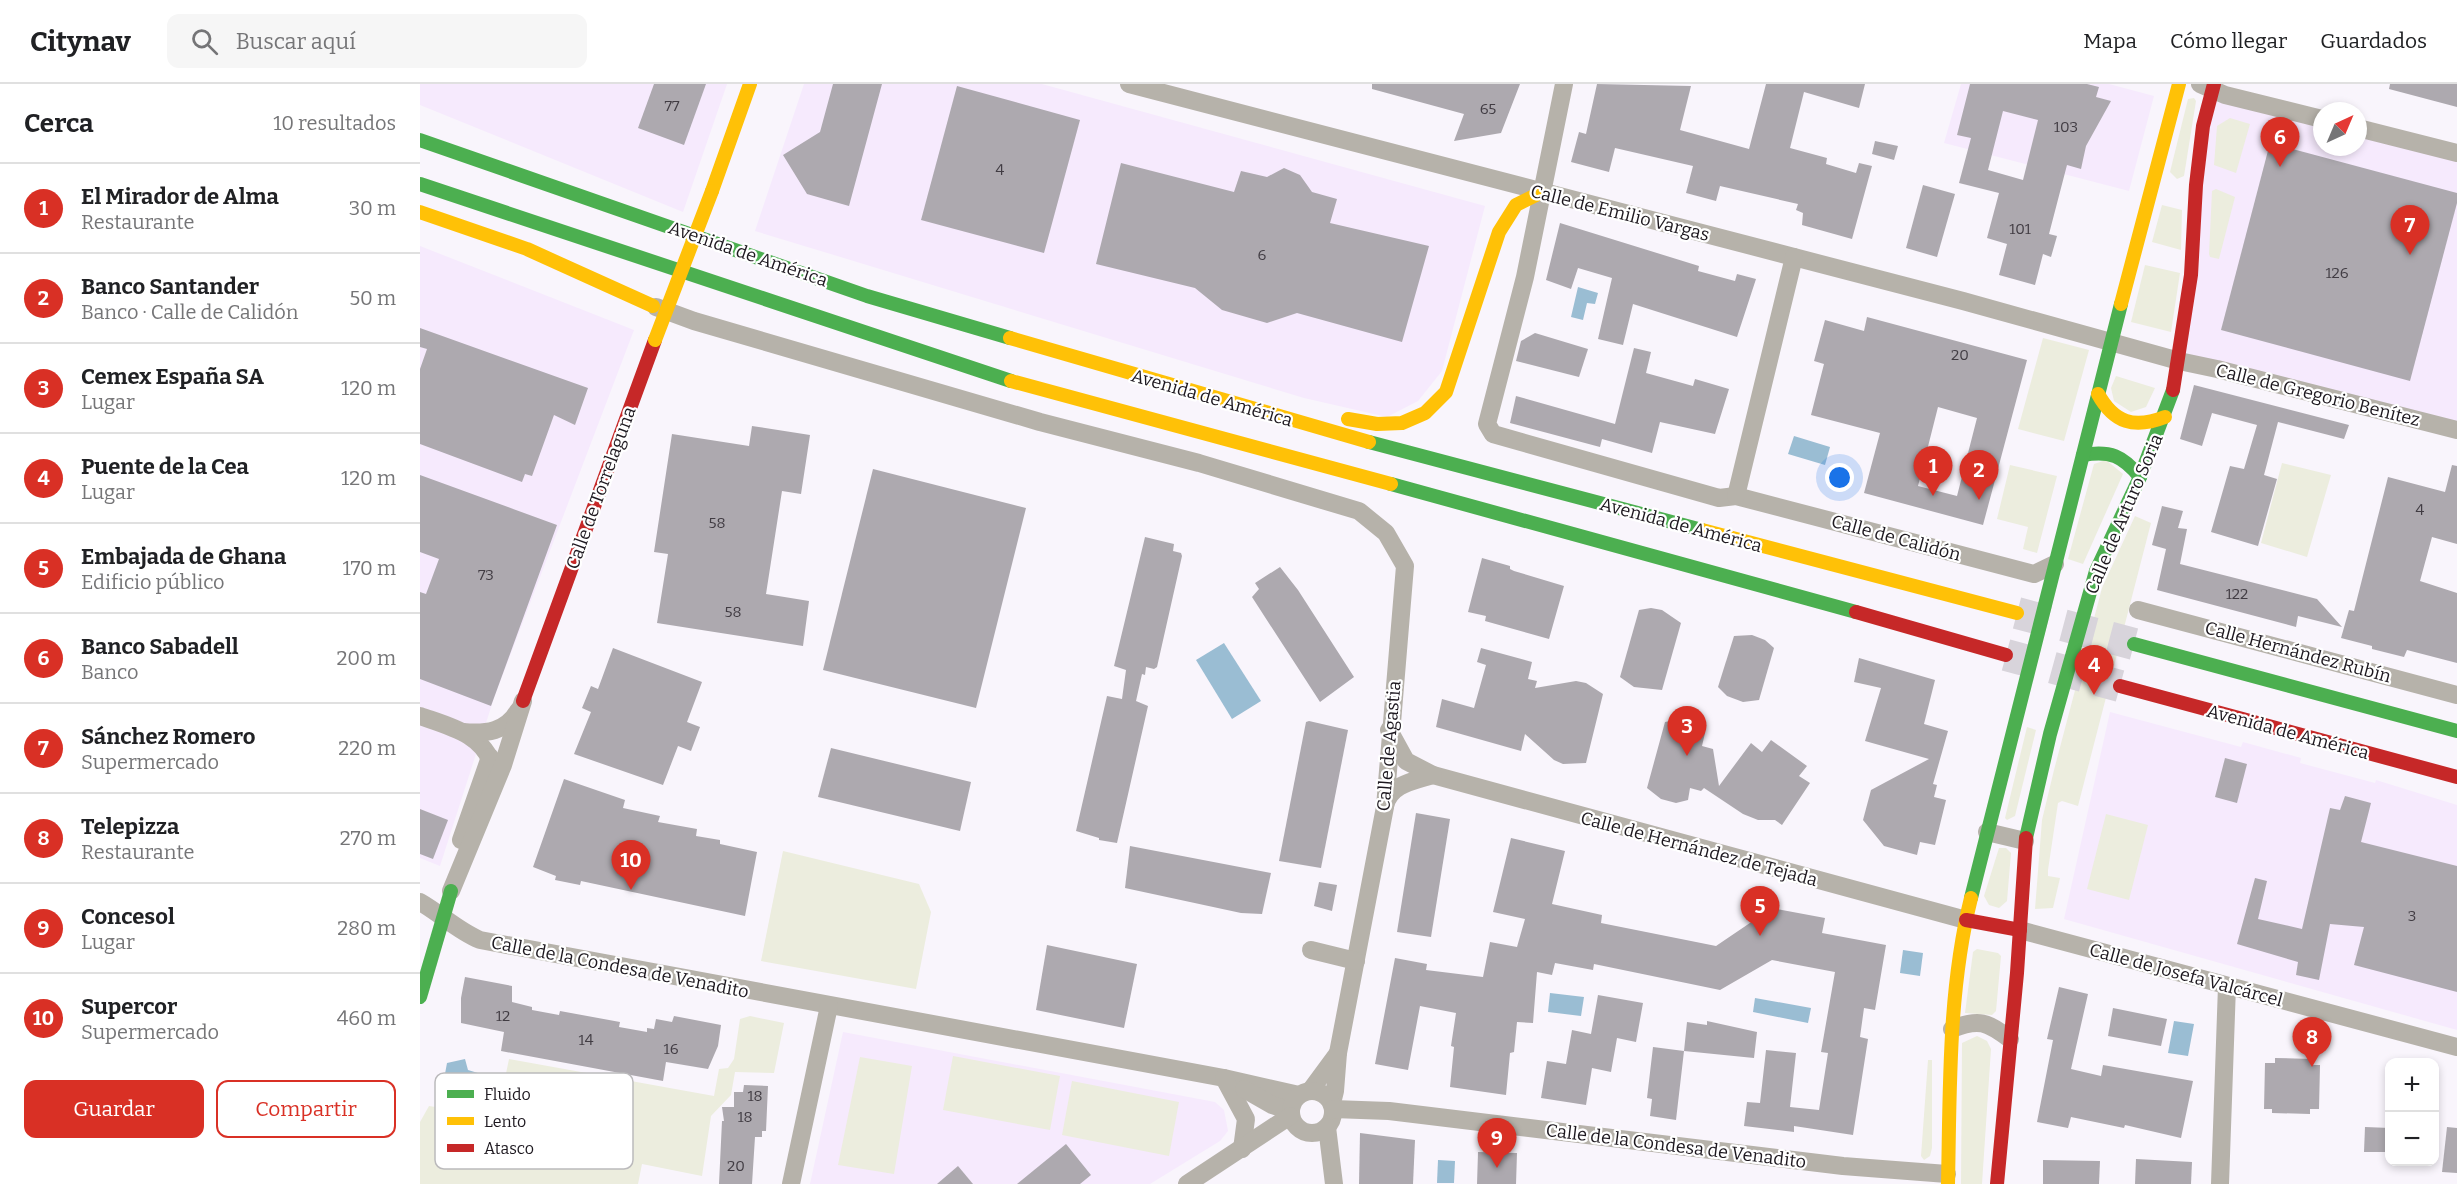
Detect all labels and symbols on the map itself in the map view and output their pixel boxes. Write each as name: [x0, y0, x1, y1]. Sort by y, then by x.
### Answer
house number: 77: [664, 97, 680, 115]
house number: 65: [1480, 100, 1496, 118]
north arrow: [2313, 102, 2367, 156]
house number: 103: [2054, 118, 2078, 136]
pin: 6: [2260, 118, 2300, 167]
house number: 4: [996, 161, 1005, 179]
street label: Calle de Emilio Vargas: [1528, 180, 1712, 246]
pin: 7: [2390, 206, 2430, 255]
street label: Avenida de América: [666, 216, 831, 292]
house number: 101: [2009, 220, 2031, 238]
house number: 6: [1258, 246, 1267, 264]
house number: 126: [2325, 264, 2349, 282]
house number: 20: [1951, 346, 1969, 364]
street label: Calle de Gregorio Benítez: [2214, 359, 2422, 431]
street label: Avenida de América: [1129, 364, 1295, 432]
street label: Calle de Torrelaguna: [561, 404, 641, 572]
street label: Calle de Arturo Soria: [2080, 430, 2168, 598]
pin: 1: [1914, 446, 1952, 496]
pin: 2: [1960, 450, 1998, 500]
your location: [1825, 463, 1854, 492]
street label: Avenida de América: [1598, 493, 1765, 557]
house number: 4: [2416, 501, 2425, 519]
street label: Calle de Calidón: [1829, 510, 1964, 566]
house number: 58: [708, 514, 726, 532]
house number: 73: [478, 566, 494, 584]
house number: 122: [2226, 585, 2248, 603]
house number: 58: [724, 603, 742, 621]
street label: Calle Hernández Rubín: [2203, 617, 2394, 688]
pin: 4: [2074, 646, 2114, 695]
street label: Calle de Agastia: [1372, 680, 1406, 812]
street label: Avenida de América: [2205, 700, 2372, 764]
pin: 3: [1668, 706, 1706, 756]
street label: Calle de Hernández de Tejada: [1578, 807, 1820, 891]
pin: 10: [612, 840, 650, 890]
pin: 5: [1740, 886, 1780, 936]
house number: 3: [2408, 907, 2416, 925]
street label: Calle de la Condesa de Venadito: [489, 931, 751, 1003]
street label: Calle de Josefa Valcárcel: [2087, 939, 2285, 1011]
house number: 12: [496, 1007, 510, 1025]
pin: 8: [2292, 1018, 2332, 1067]
house number: 14: [579, 1031, 594, 1049]
house number: 16: [664, 1040, 679, 1058]
legend: [435, 1073, 633, 1169]
text: Fluido: [484, 1085, 531, 1104]
house number: 18: [747, 1087, 763, 1105]
house number: 18: [737, 1108, 753, 1126]
text: Lento: [484, 1112, 526, 1131]
pin: 9: [1478, 1118, 1516, 1168]
street label: Calle de la Condesa de Venadito: [1545, 1119, 1807, 1173]
text: Atasco: [484, 1139, 534, 1158]
house number: 20: [727, 1157, 745, 1175]

